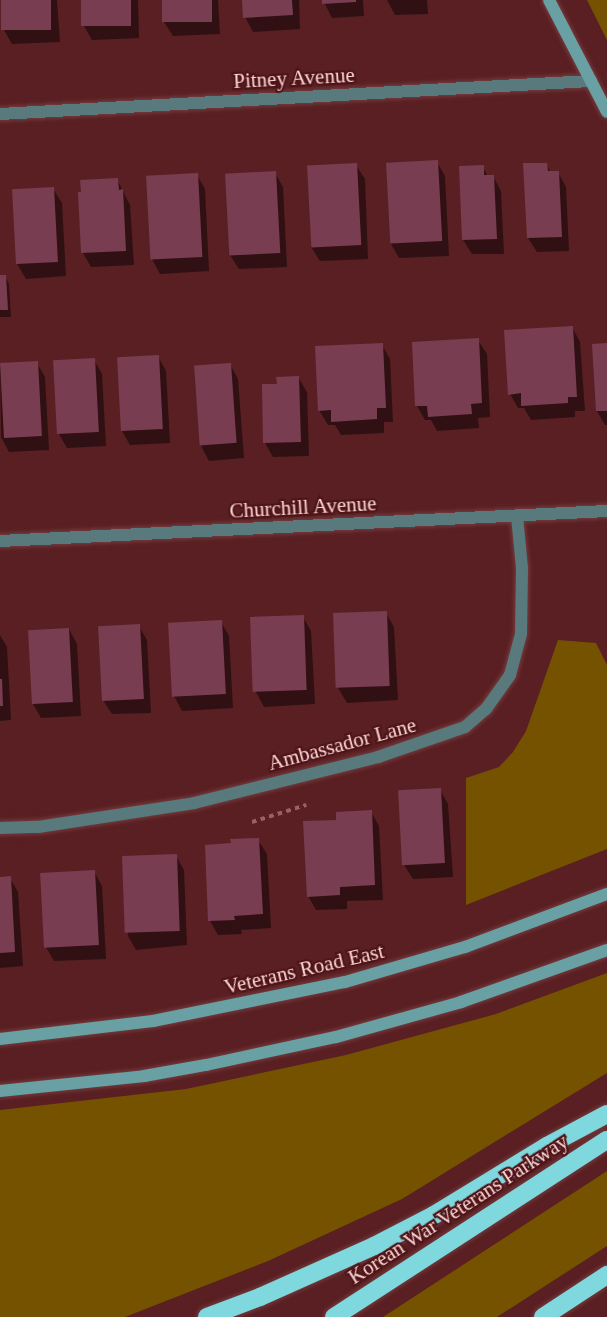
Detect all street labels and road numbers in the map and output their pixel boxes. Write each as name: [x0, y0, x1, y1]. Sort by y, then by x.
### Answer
street label: Pitney Avenue: [232, 62, 356, 94]
street label: Churchill Avenue: [228, 491, 378, 523]
street label: Ambassador Lane: [265, 712, 419, 776]
street label: Veterans Road East: [222, 938, 386, 1000]
street label: Korean War Veterans Parkway: [343, 1128, 573, 1290]

